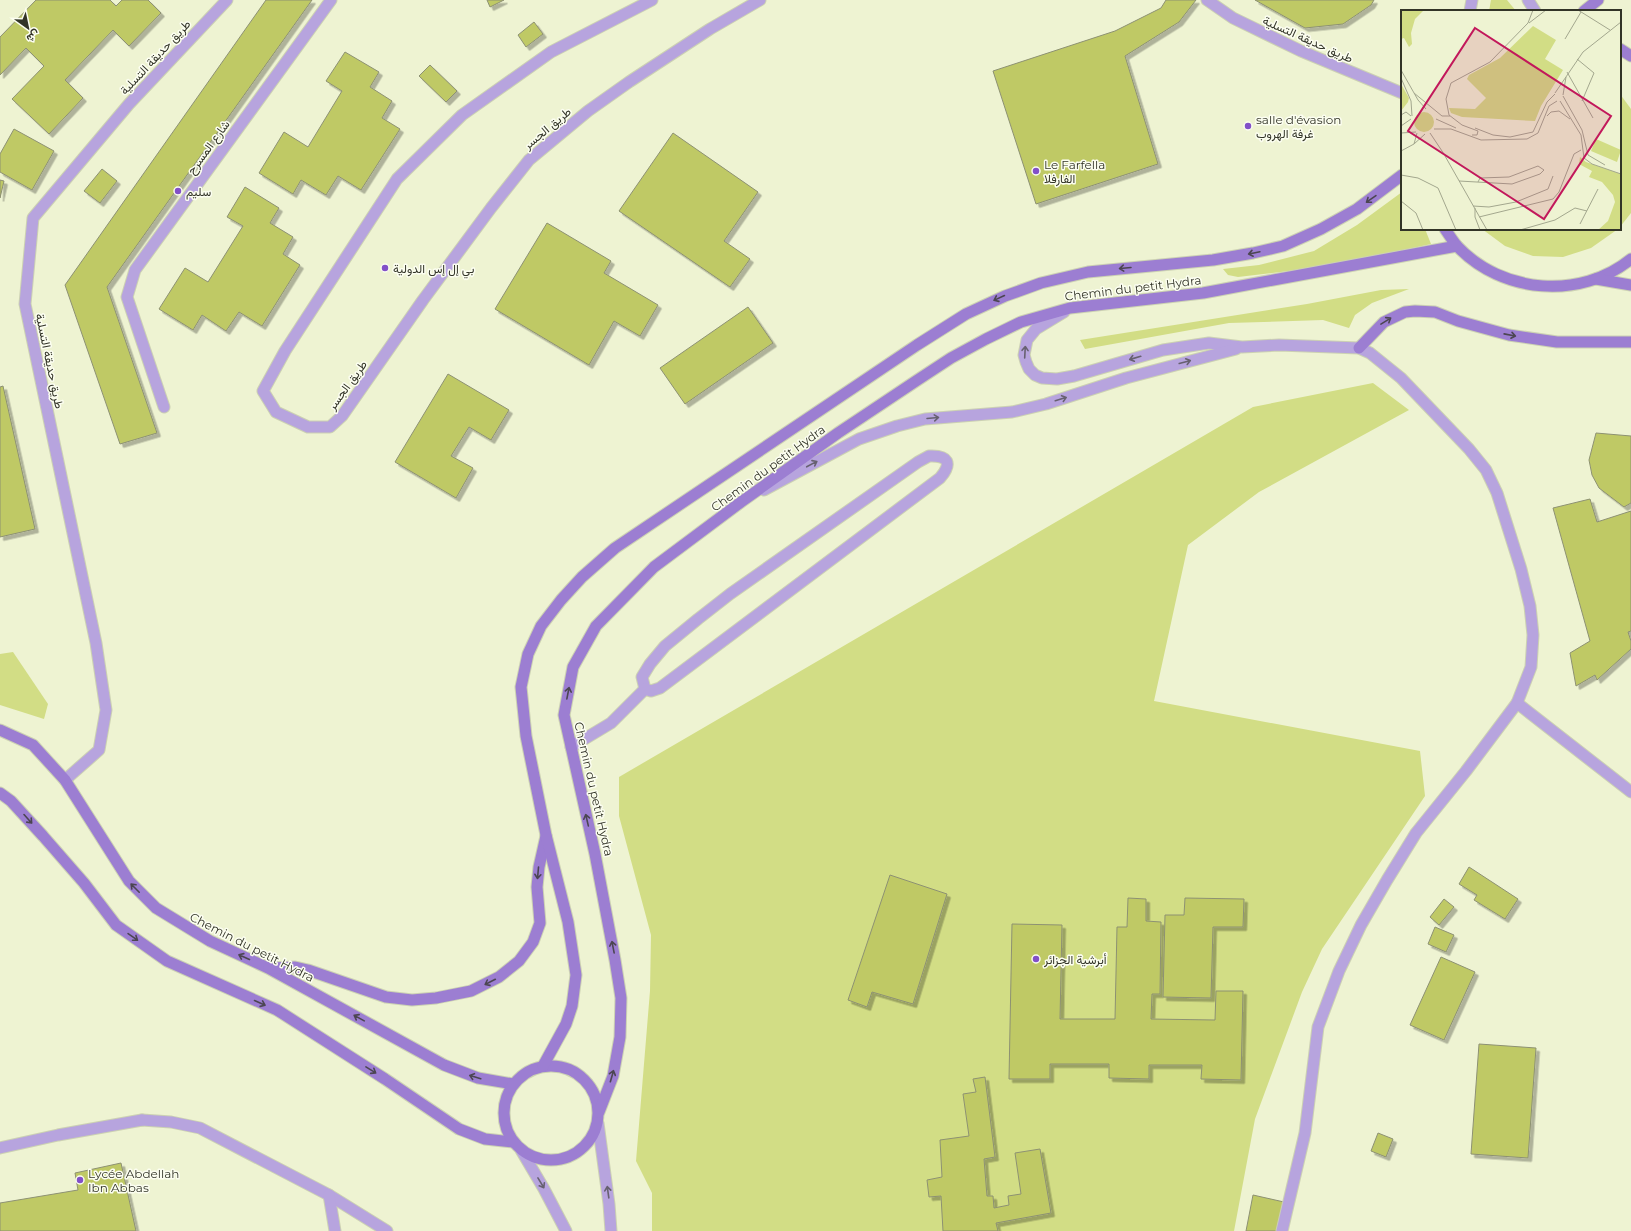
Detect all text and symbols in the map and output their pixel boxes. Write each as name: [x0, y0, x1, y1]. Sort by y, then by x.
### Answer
north arrow: [8, 8, 48, 48]
inset map: [1401, 10, 1621, 230]
street label: طريق حديقة التسلية: [1260, 12, 1356, 67]
street label: طريق حديقة التسلية: [116, 16, 194, 98]
text: ش: [24, 27, 43, 46]
street label: طريق الجسر: [519, 104, 575, 154]
place label: salle d'évasion غرفة الهروب: [1256, 112, 1341, 142]
street label: شارع المسرح: [183, 117, 234, 178]
marker: salle d'évasion غرفة الهروب: [1243, 121, 1253, 131]
place label: Le Farfella الفارفلا: [1044, 157, 1105, 187]
marker: Le Farfella الفارفلا: [1031, 166, 1041, 176]
place label: سليم: [186, 184, 211, 200]
marker: سليم: [173, 186, 183, 196]
one-way arrow: [1366, 195, 1377, 203]
one-way arrow: [1248, 249, 1261, 257]
place label: بي إل إس الدولية: [393, 261, 475, 279]
marker: بي إل إس الدولية: [380, 263, 390, 273]
one-way arrow: [1119, 265, 1132, 272]
street label: Chemin du petit Hydra: [1064, 272, 1202, 304]
one-way arrow: [993, 295, 1005, 302]
street label: طريق حديقة التسلية: [32, 312, 67, 410]
one-way arrow: [1381, 317, 1392, 326]
one-way arrow: [1504, 331, 1517, 339]
one-way arrow: [1022, 346, 1029, 359]
one-way arrow: [1129, 355, 1142, 362]
street label: طريق الجسر: [323, 357, 371, 414]
one-way arrow: [1178, 358, 1191, 365]
one-way arrow: [1054, 395, 1067, 402]
one-way arrow: [926, 414, 939, 422]
street label: Chemin du petit Hydra: [708, 422, 828, 514]
one-way arrow: [806, 460, 818, 468]
one-way arrow: [564, 687, 572, 700]
street label: Chemin du petit Hydra: [571, 720, 617, 858]
one-way arrow: [24, 814, 33, 825]
one-way arrow: [583, 814, 590, 827]
one-way arrow: [535, 866, 542, 879]
one-way arrow: [131, 883, 140, 893]
street label: Chemin du petit Hydra: [187, 909, 317, 985]
one-way arrow: [127, 933, 138, 941]
one-way arrow: [608, 941, 616, 954]
place label: أبرشية الجزائر: [1043, 952, 1107, 968]
one-way arrow: [239, 953, 251, 960]
marker: أبرشية الجزائر: [1031, 954, 1041, 964]
one-way arrow: [484, 979, 496, 986]
one-way arrow: [254, 1000, 266, 1007]
one-way arrow: [353, 1014, 365, 1021]
one-way arrow: [365, 1066, 376, 1074]
one-way arrow: [609, 1069, 616, 1082]
one-way arrow: [468, 1073, 481, 1080]
place label: Lycée Abdellah Ibn Abbas: [88, 1166, 179, 1195]
marker: Lycée Abdellah Ibn Abbas: [75, 1175, 85, 1185]
one-way arrow: [537, 1177, 545, 1189]
one-way arrow: [604, 1186, 612, 1199]

